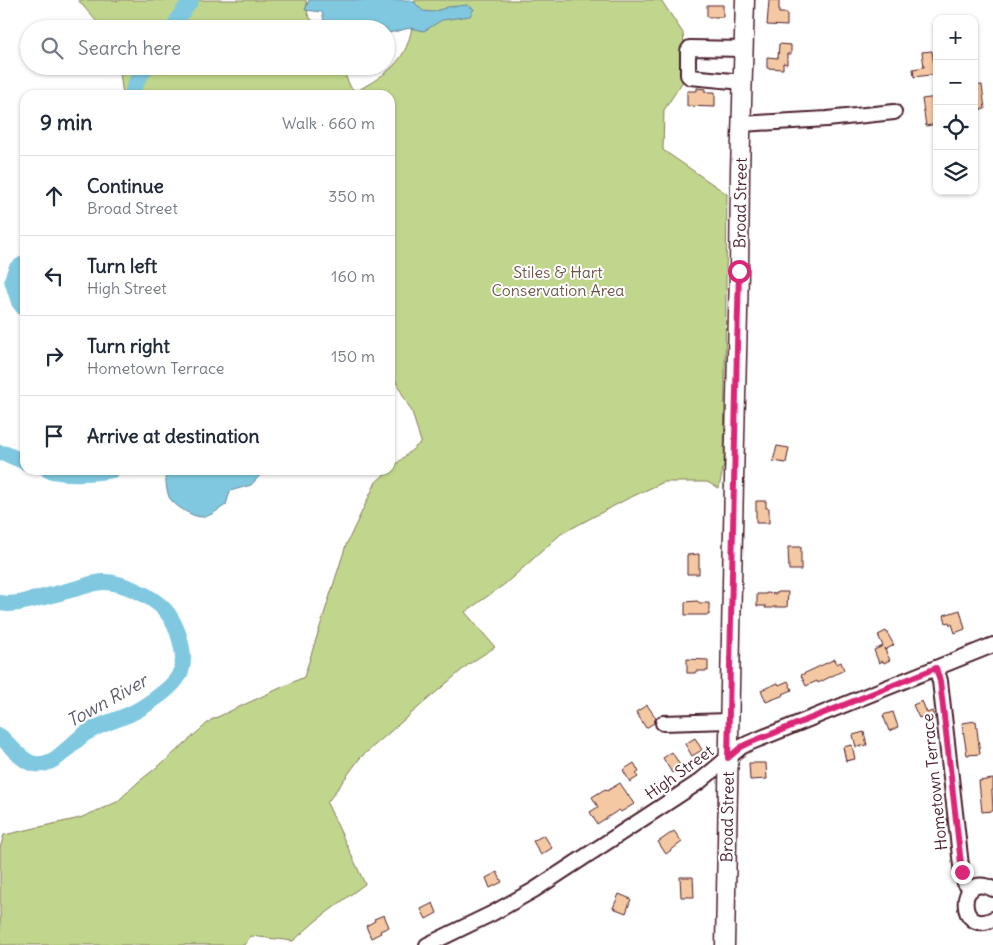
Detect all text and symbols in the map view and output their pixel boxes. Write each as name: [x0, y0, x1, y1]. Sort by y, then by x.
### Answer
map controls: [933, 15, 978, 195]
button: +: [933, 15, 978, 60]
search box: [20, 20, 395, 75]
icon: search: [38, 34, 66, 62]
text: Search here: [78, 36, 181, 60]
button: −: [933, 60, 978, 105]
button: locate: [933, 105, 978, 150]
text: 9 min: [40, 109, 92, 136]
text: Walk · 660 m: [282, 113, 375, 133]
button: layers: [933, 150, 978, 195]
street label: Broad Street: [729, 157, 751, 249]
text: Continue: [87, 174, 164, 198]
icon: ahead: [40, 182, 68, 210]
text: 350 m: [328, 186, 375, 206]
text: Broad Street: [87, 198, 178, 218]
text: Turn left: [87, 254, 157, 278]
route start: [728, 260, 751, 283]
icon: left: [40, 262, 68, 290]
park label: Stiles & Hart Conservation Area: [492, 262, 625, 300]
text: 160 m: [331, 266, 375, 286]
text: High Street: [87, 278, 167, 298]
text: Turn right: [87, 334, 170, 358]
icon: right: [40, 342, 68, 370]
text: 150 m: [331, 346, 375, 366]
text: Hometown Terrace: [87, 358, 224, 378]
icon: arrive: [40, 422, 68, 450]
text: Arrive at destination: [87, 424, 260, 448]
water label: Town River: [62, 668, 153, 732]
street label: Hometown Terrace: [917, 713, 951, 851]
street label: High Street: [641, 740, 718, 804]
street label: Broad Street: [716, 771, 738, 863]
route end: [951, 861, 974, 884]

